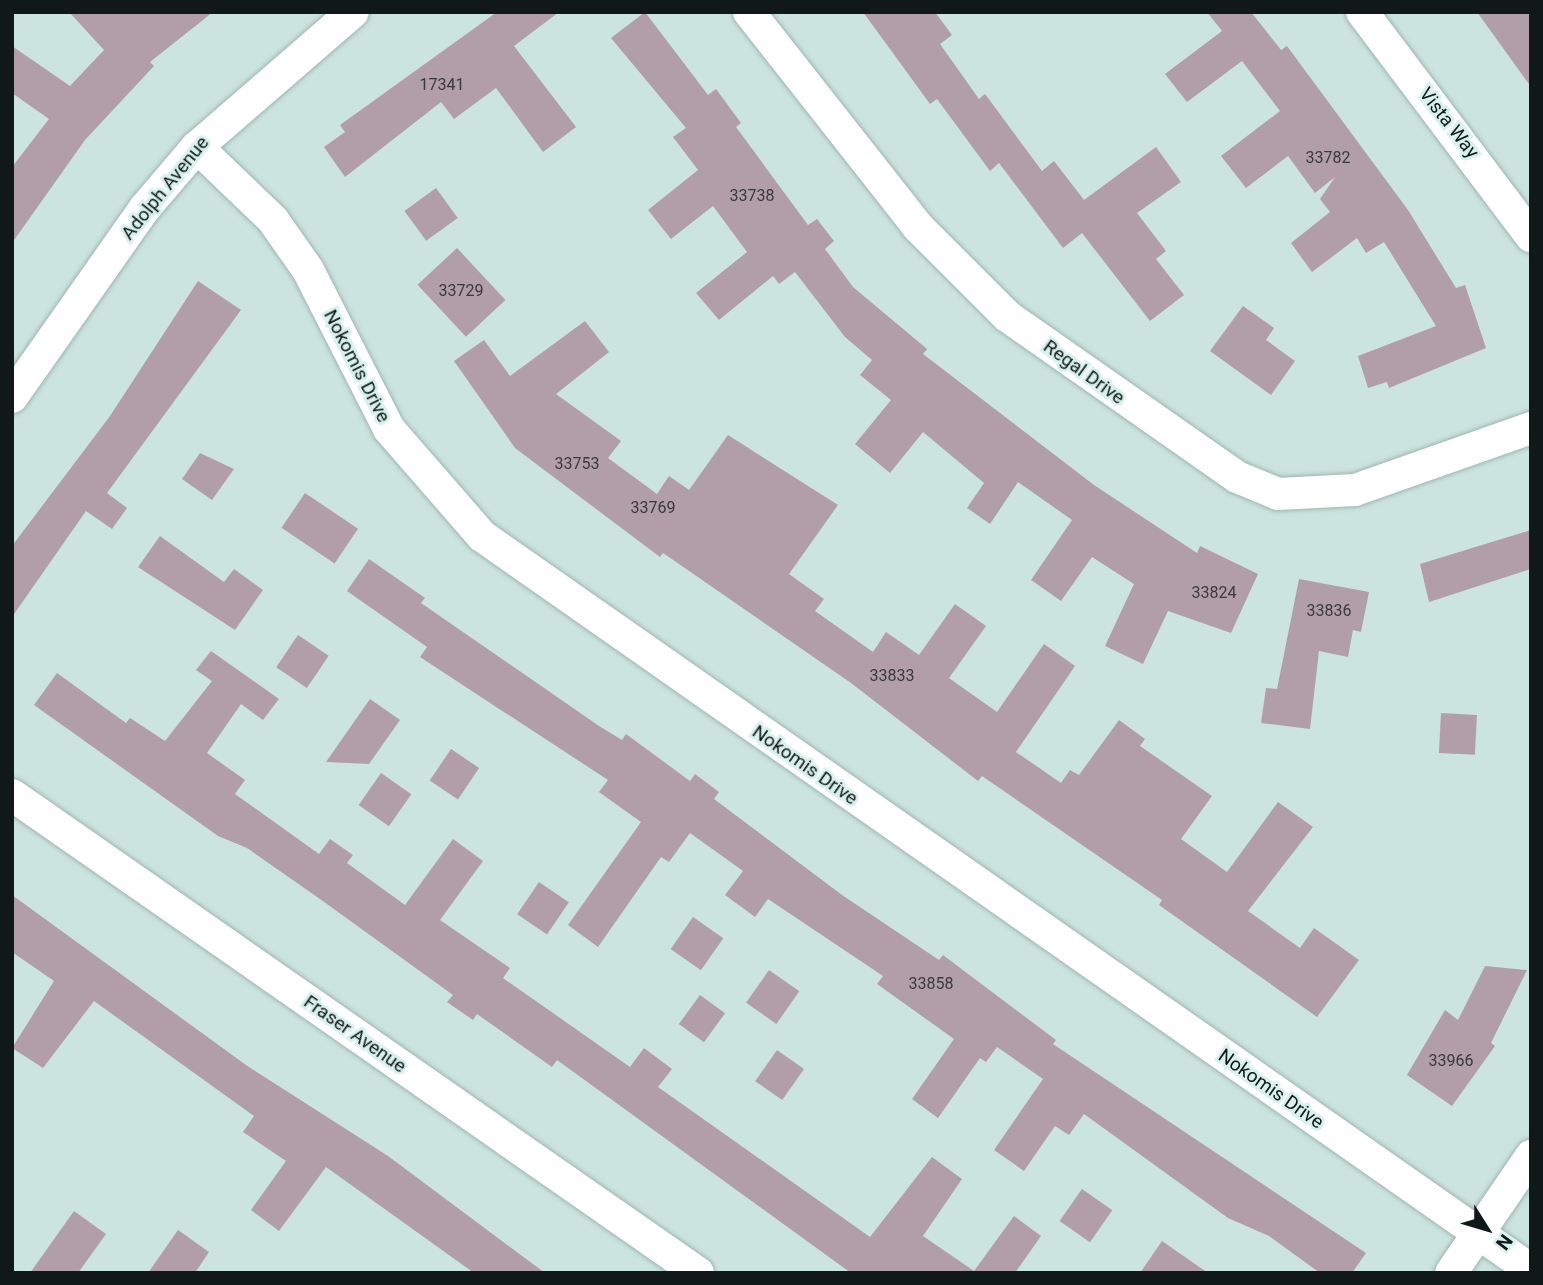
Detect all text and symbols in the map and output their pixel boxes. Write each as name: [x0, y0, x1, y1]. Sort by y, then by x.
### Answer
house number: 17341: [420, 75, 464, 95]
street label: Vista Way: [1414, 83, 1484, 163]
street label: Adolph Avenue: [116, 132, 214, 244]
house number: 33782: [1306, 148, 1350, 168]
house number: 33738: [730, 186, 774, 206]
house number: 33729: [439, 281, 483, 301]
street label: Nokomis Drive: [319, 306, 395, 426]
street label: Regal Drive: [1039, 335, 1129, 409]
house number: 33753: [555, 454, 599, 474]
house number: 33769: [631, 498, 675, 518]
house number: 33824: [1192, 583, 1236, 603]
house number: 33836: [1307, 601, 1351, 621]
house number: 33833: [870, 666, 914, 686]
street label: Nokomis Drive: [748, 720, 862, 810]
house number: 33858: [909, 974, 953, 994]
street label: Fraser Avenue: [299, 990, 411, 1078]
street label: Nokomis Drive: [1214, 1044, 1328, 1134]
house number: 33966: [1429, 1051, 1473, 1071]
north arrow: [1452, 1194, 1522, 1264]
text: N: [1491, 1230, 1517, 1254]

